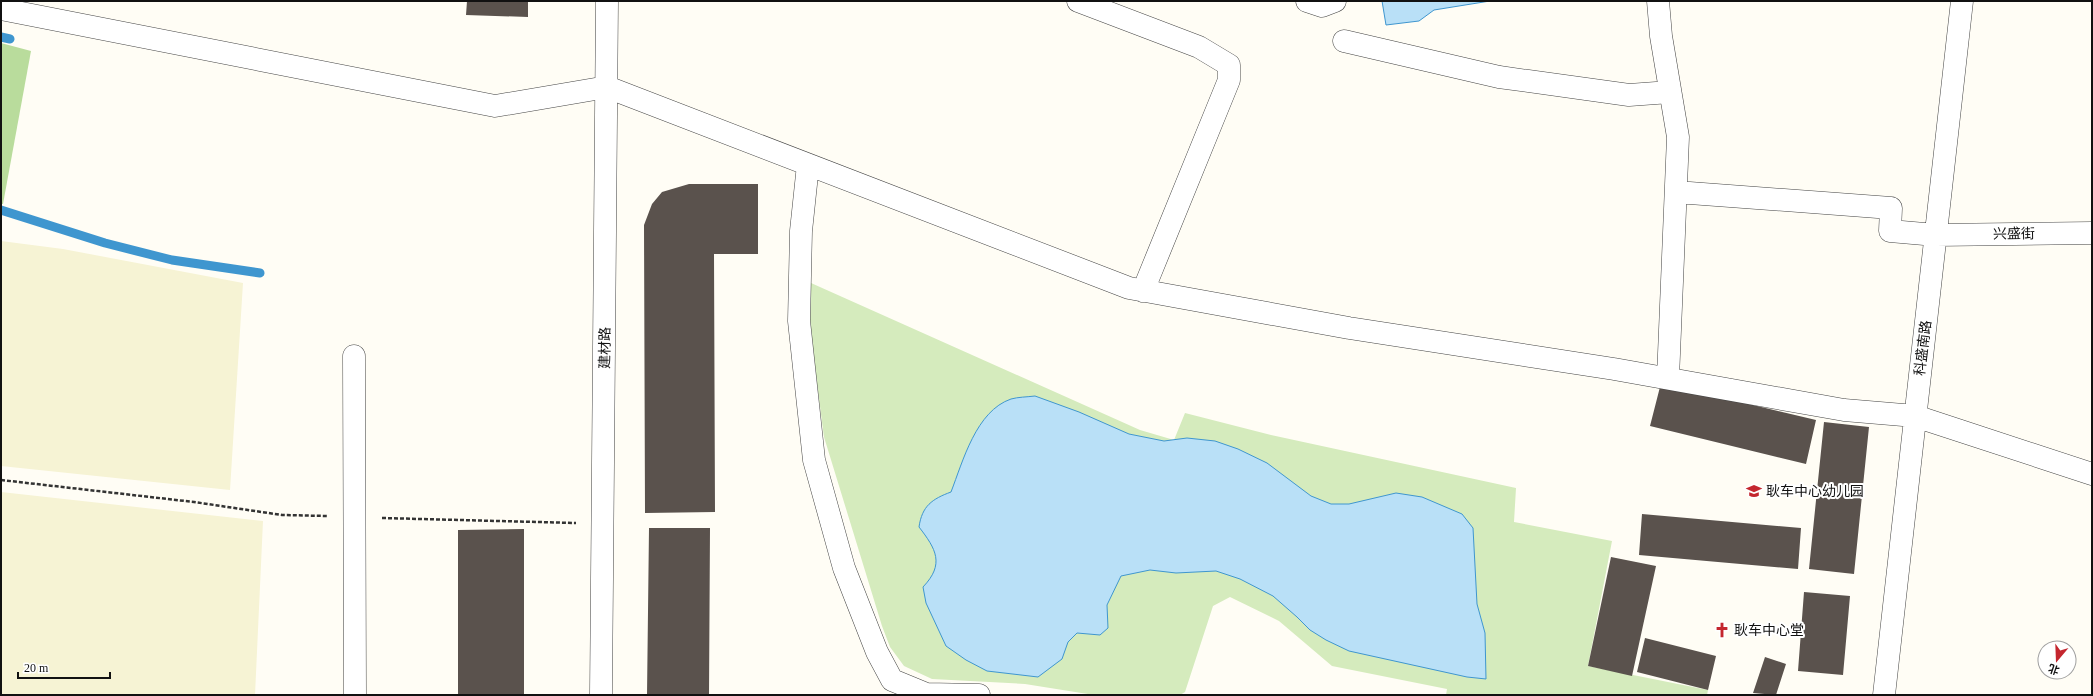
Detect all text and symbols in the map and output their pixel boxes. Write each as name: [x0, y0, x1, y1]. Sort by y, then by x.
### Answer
street label: 兴盛街: [1993, 225, 2035, 242]
street label: 科盛南路: [1911, 319, 1934, 377]
street label: 建材路: [596, 327, 613, 369]
school or university icon: 耿车中心幼儿园: [1745, 482, 1763, 500]
place label: 耿车中心幼儿园: [1766, 483, 1864, 499]
church icon: 耿车中心堂: [1713, 621, 1731, 639]
place label: 耿车中心堂: [1734, 622, 1804, 638]
north arrow: [2037, 640, 2077, 680]
scale bar: [18, 654, 110, 680]
text: 20 m: [24, 661, 49, 675]
text: 北: [2047, 662, 2061, 677]

